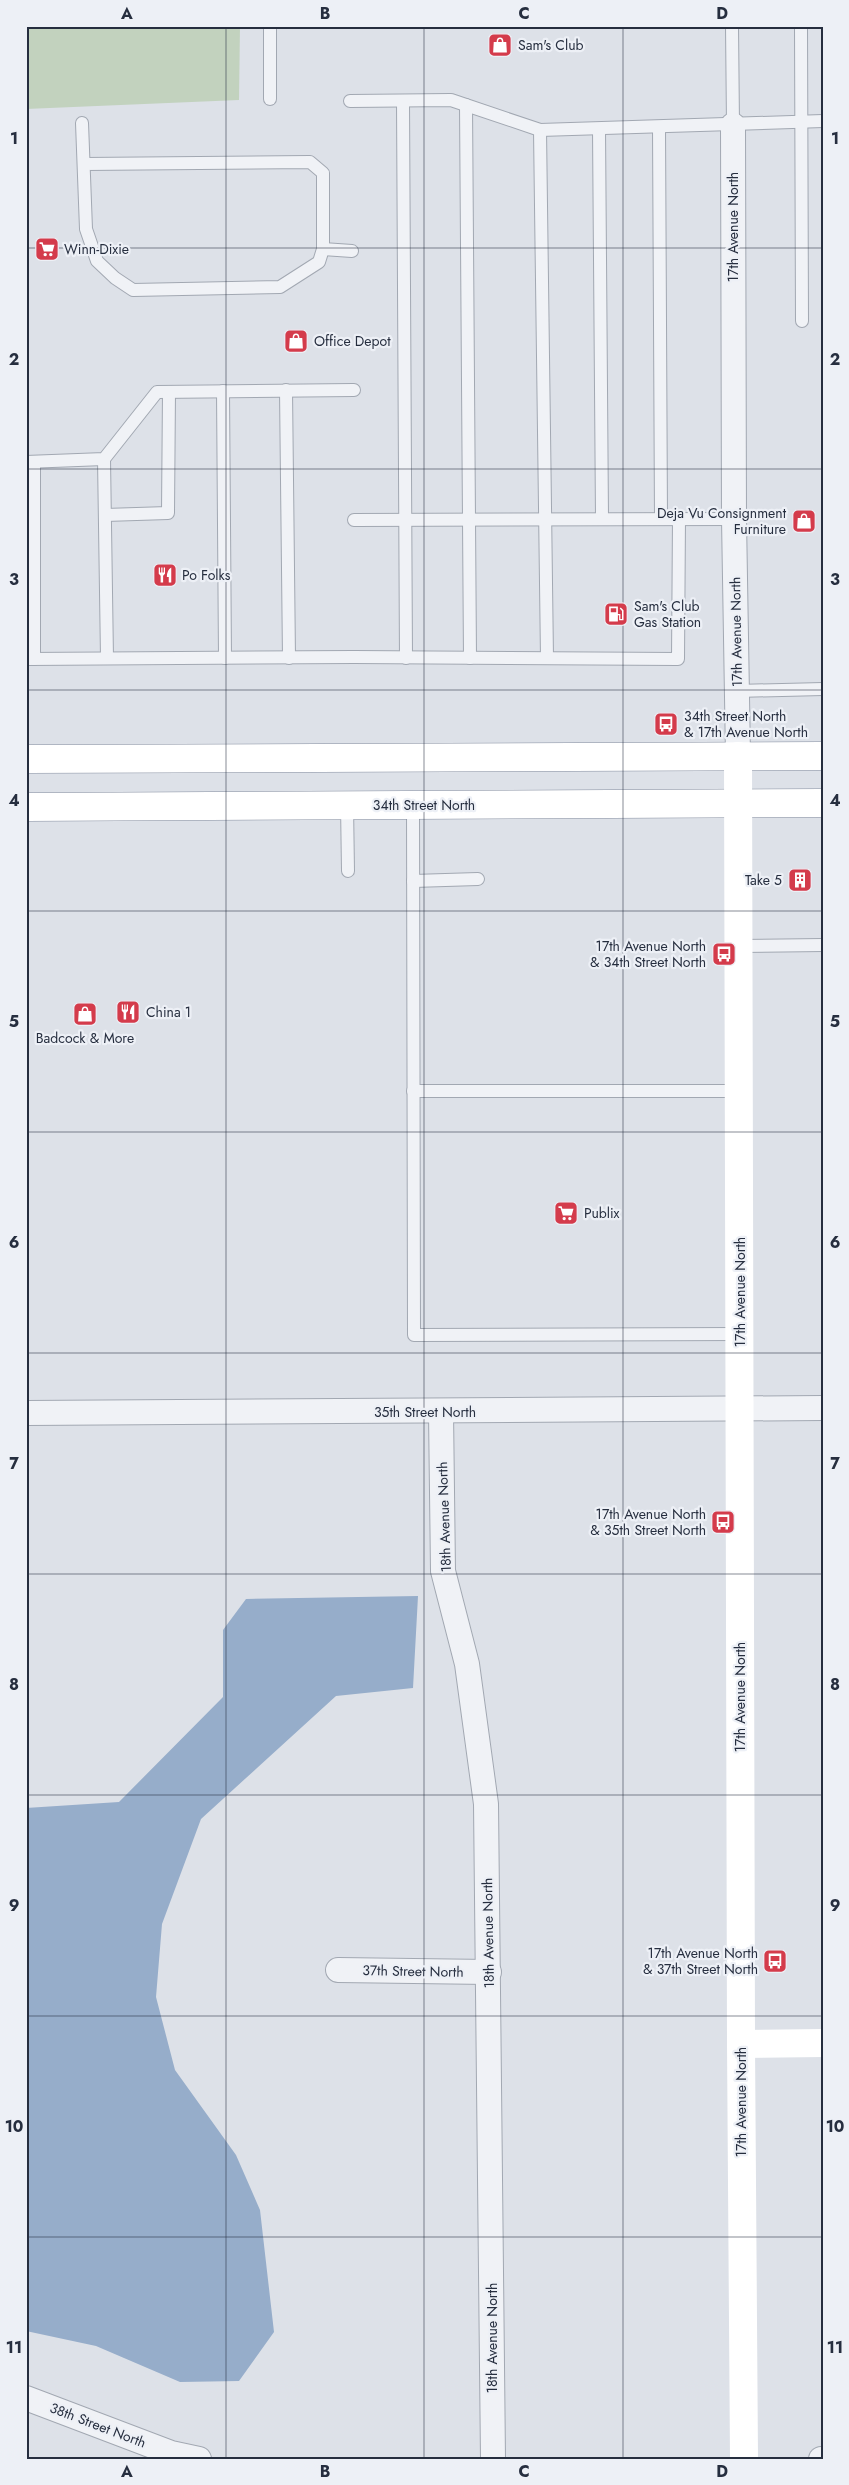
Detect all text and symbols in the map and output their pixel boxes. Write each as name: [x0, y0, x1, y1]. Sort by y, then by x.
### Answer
text: A: [120, 2, 133, 25]
text: B: [320, 2, 330, 25]
text: C: [518, 2, 530, 25]
text: D: [716, 2, 728, 25]
shop icon: Sam's Club: [487, 32, 513, 58]
place label: Sam's Club: [518, 35, 583, 55]
text: 1: [10, 127, 18, 150]
text: 1: [831, 127, 839, 150]
street label: 17th Avenue North: [723, 172, 743, 282]
supermarket icon: Winn-Dixie: [34, 236, 60, 262]
place label: Winn-Dixie: [64, 239, 129, 259]
shop icon: Office Depot: [283, 328, 309, 354]
place label: Office Depot: [314, 331, 391, 351]
text: 2: [9, 348, 19, 371]
text: 2: [830, 348, 840, 371]
place label: Deja Vu Consignment Furniture: [657, 503, 787, 539]
shop icon: Deja Vu Consignment Furniture: [791, 508, 817, 534]
restaurant icon: Po Folks: [152, 562, 178, 588]
place label: Po Folks: [182, 565, 231, 585]
text: 3: [9, 568, 19, 591]
text: 3: [830, 568, 840, 591]
street label: 17th Avenue North: [725, 577, 747, 687]
place label: Sam's Club Gas Station: [634, 596, 701, 632]
fuel station icon: Sam's Club Gas Station: [603, 601, 629, 627]
place label: 34th Street North & 17th Avenue North: [684, 706, 808, 742]
bus stop icon: 34th Street North & 17th Avenue North: [653, 711, 679, 737]
text: 4: [8, 789, 20, 812]
text: 4: [829, 789, 841, 812]
street label: 34th Street North: [373, 795, 475, 815]
building icon: Take 5: [787, 867, 813, 893]
place label: Take 5: [745, 870, 782, 890]
place label: 17th Avenue North & 34th Street North: [590, 936, 706, 972]
bus stop icon: 17th Avenue North & 34th Street North: [711, 941, 737, 967]
restaurant icon: China 1: [115, 999, 141, 1025]
shop icon: Badcock & More: [72, 1001, 98, 1027]
place label: China 1: [146, 1002, 191, 1022]
text: 5: [9, 1010, 19, 1033]
text: 5: [830, 1010, 840, 1033]
place label: Badcock & More: [36, 1028, 134, 1048]
supermarket icon: Publix: [553, 1200, 579, 1226]
place label: Publix: [584, 1203, 620, 1223]
text: 6: [9, 1231, 19, 1254]
text: 6: [830, 1231, 840, 1254]
street label: 17th Avenue North: [730, 1237, 750, 1347]
street label: 35th Street North: [374, 1402, 476, 1422]
text: 7: [9, 1452, 19, 1475]
text: 7: [830, 1452, 840, 1475]
street label: 18th Avenue North: [432, 1461, 456, 1573]
place label: 17th Avenue North & 35th Street North: [590, 1504, 706, 1540]
bus stop icon: 17th Avenue North & 35th Street North: [710, 1509, 736, 1535]
street label: 17th Avenue North: [730, 1642, 750, 1752]
text: 8: [9, 1673, 19, 1696]
text: 8: [830, 1673, 840, 1696]
street label: 18th Avenue North: [477, 1877, 499, 1989]
text: 9: [9, 1894, 19, 1917]
text: 9: [830, 1894, 840, 1917]
place label: 17th Avenue North & 37th Street North: [643, 1943, 758, 1979]
bus stop icon: 17th Avenue North & 37th Street North: [762, 1948, 788, 1974]
street label: 37th Street North: [362, 1960, 464, 1982]
street label: 17th Avenue North: [731, 2047, 751, 2157]
text: 10: [5, 2115, 23, 2138]
text: 10: [826, 2115, 844, 2138]
street label: 18th Avenue North: [482, 2283, 502, 2393]
text: 11: [6, 2336, 22, 2359]
text: 11: [827, 2336, 843, 2359]
street label: 38th Street North: [47, 2397, 149, 2453]
text: A: [120, 2460, 133, 2483]
text: B: [320, 2460, 330, 2483]
text: C: [518, 2460, 530, 2483]
text: D: [716, 2460, 728, 2483]

